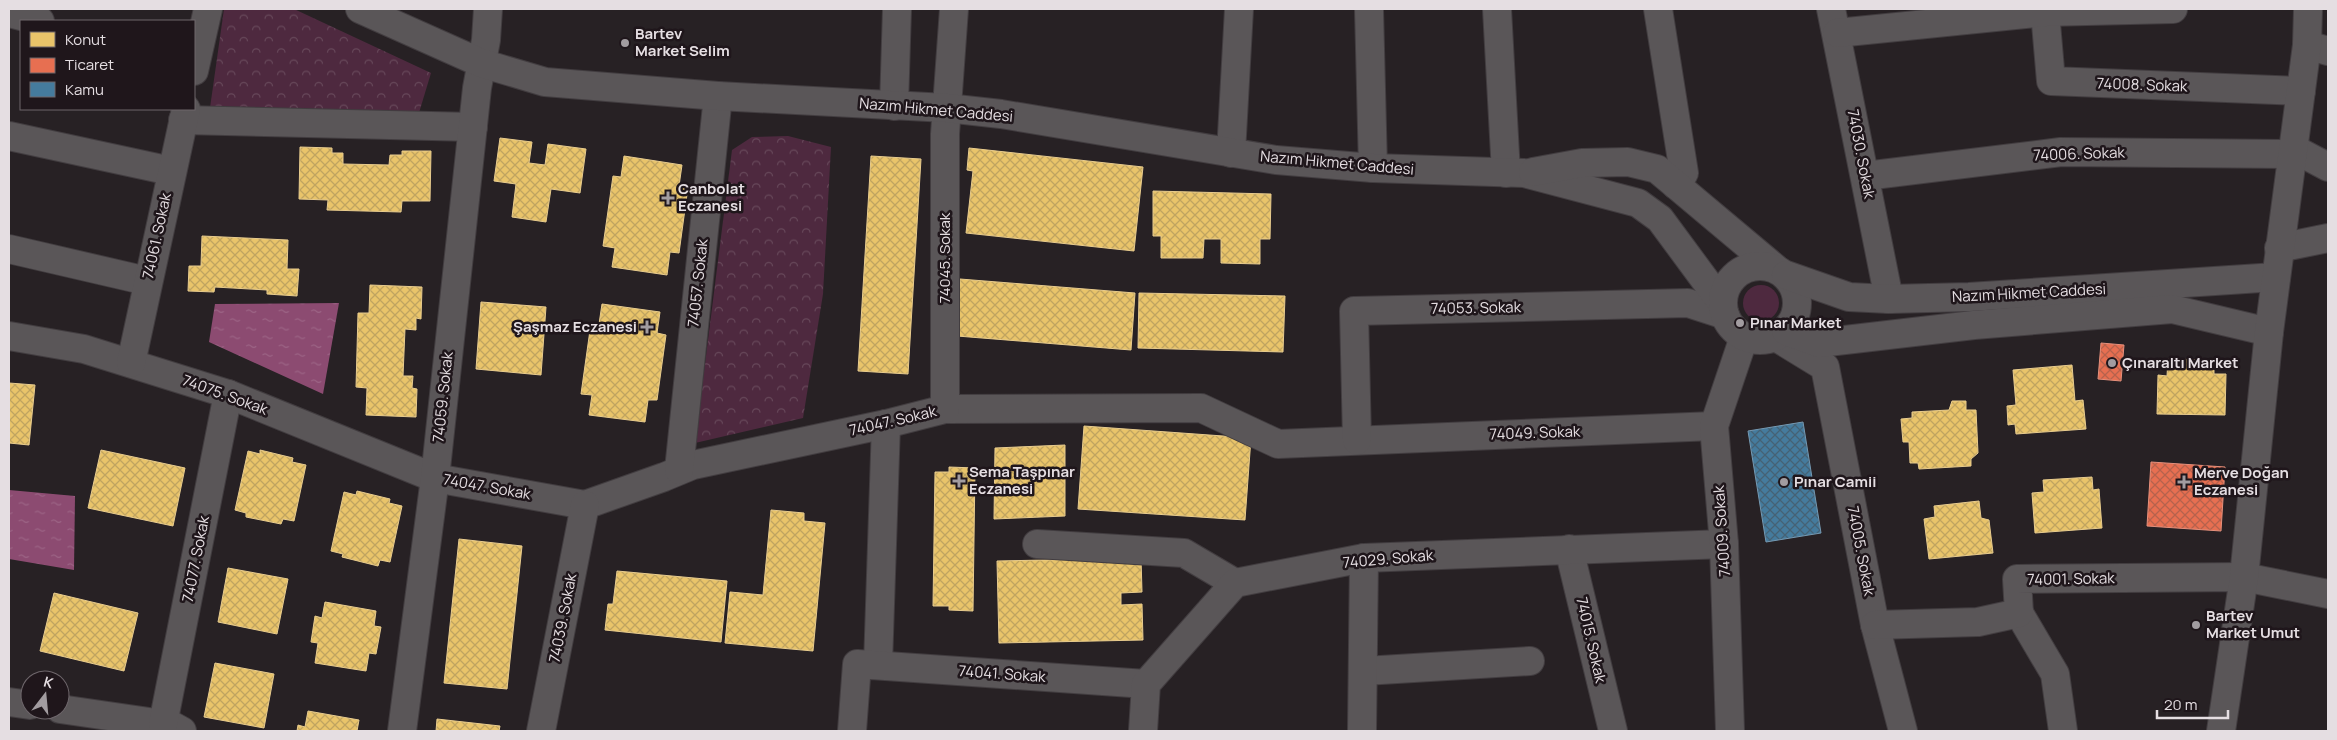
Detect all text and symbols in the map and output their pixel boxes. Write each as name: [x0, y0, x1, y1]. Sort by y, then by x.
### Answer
legend: [20, 20, 195, 110]
place label: Bartev Market Selim: [635, 23, 730, 61]
text: Konut: [65, 29, 106, 50]
marker: Bartev Market Selim: [619, 37, 631, 49]
text: Ticaret: [65, 54, 114, 75]
street label: 74008. Sokak: [2096, 72, 2188, 97]
text: Kamu: [65, 79, 104, 100]
street label: Nazım Hikmet Caddesi: [858, 92, 1014, 127]
street label: 74030. Sokak: [1843, 107, 1881, 201]
street label: 74006. Sokak: [2033, 141, 2126, 166]
street label: Nazım Hikmet Caddesi: [1259, 145, 1415, 180]
place label: Canbolat Eczanesi: [678, 178, 745, 216]
street label: 74061. Sokak: [137, 190, 176, 281]
marker: Canbolat Eczanesi: [662, 192, 674, 204]
street label: 74045. Sokak: [934, 212, 955, 303]
street label: 74057. Sokak: [682, 237, 713, 328]
street label: Nazım Hikmet Caddesi: [1951, 278, 2107, 307]
street label: 74053. Sokak: [1431, 296, 1522, 319]
place label: Pınar Market: [1750, 312, 1842, 333]
place label: Şaşmaz Eczanesi: [513, 316, 637, 337]
marker: Pınar Market: [1734, 317, 1746, 329]
marker: Şaşmaz Eczanesi: [641, 321, 653, 333]
street label: 74059. Sokak: [427, 350, 458, 443]
place label: Çınaraltı Market: [2122, 352, 2239, 373]
marker: Çınaraltı Market: [2106, 357, 2118, 369]
street label: 74075. Sokak: [180, 369, 271, 420]
street label: 74047. Sokak: [847, 400, 939, 441]
street label: 74049. Sokak: [1489, 420, 1581, 445]
place label: Sema Taşpınar Eczanesi: [969, 461, 1075, 499]
place label: Merve Doğan Eczanesi: [2194, 462, 2289, 500]
street label: 74047. Sokak: [442, 468, 533, 505]
place label: Pınar Camii: [1794, 471, 1876, 492]
marker: Sema Taşpınar Eczanesi: [953, 475, 965, 487]
marker: Pınar Camii: [1778, 476, 1790, 488]
marker: Merve Doğan Eczanesi: [2178, 476, 2190, 488]
street label: 74009. Sokak: [1708, 484, 1735, 577]
street label: 74005. Sokak: [1843, 504, 1881, 598]
street label: 74077. Sokak: [177, 513, 214, 604]
street label: 74029. Sokak: [1342, 544, 1435, 573]
street label: 74001. Sokak: [2027, 567, 2115, 590]
street label: 74039. Sokak: [544, 571, 582, 664]
street label: 74015. Sokak: [1571, 595, 1612, 685]
place label: Bartev Market Umut: [2206, 605, 2300, 643]
marker: Bartev Market Umut: [2190, 619, 2202, 631]
street label: 74041. Sokak: [958, 660, 1047, 687]
north arrow: [20, 670, 70, 720]
text: K: [42, 672, 57, 693]
scale bar: [2157, 688, 2228, 720]
text: 20 m: [2164, 694, 2197, 715]

